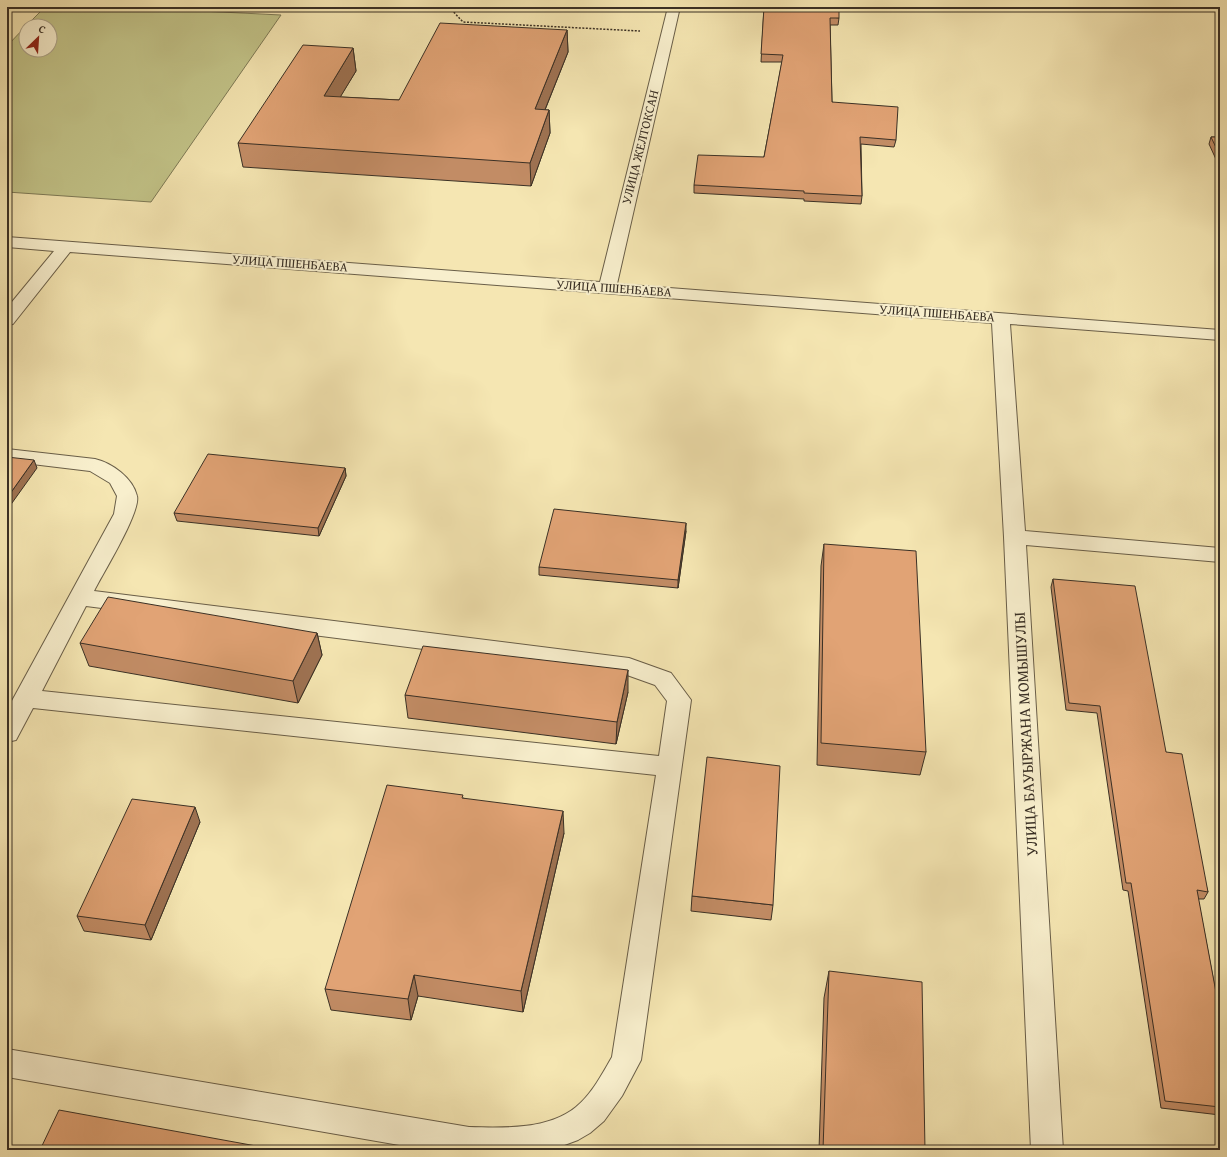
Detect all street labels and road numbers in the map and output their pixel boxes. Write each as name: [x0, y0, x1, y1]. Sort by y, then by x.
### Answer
street label: УЛИЦА ЖЕЛТОКСАН: [617, 87, 663, 206]
street label: УЛИЦА ПШЕНБАЕВА: [232, 249, 348, 277]
street label: УЛИЦА ПШЕНБАЕВА: [556, 274, 672, 302]
street label: УЛИЦА ПШЕНБАЕВА: [879, 299, 995, 327]
street label: УЛИЦА БАУЫРЖАНА МОМЫШУЛЫ: [1007, 611, 1043, 857]

